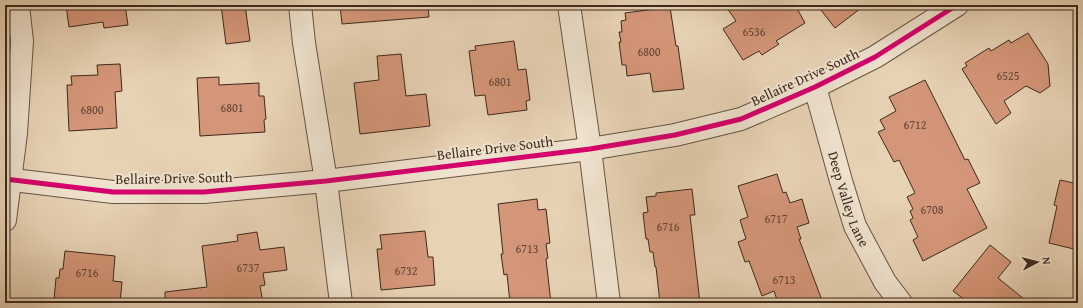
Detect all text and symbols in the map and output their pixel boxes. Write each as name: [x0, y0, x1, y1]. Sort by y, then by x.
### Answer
house number: 6536: [742, 23, 766, 40]
house number: 6800: [637, 43, 661, 60]
street label: Bellaire Drive South: [748, 43, 862, 111]
house number: 6525: [996, 67, 1020, 84]
house number: 6801: [488, 73, 512, 90]
house number: 6801: [220, 99, 244, 116]
house number: 6800: [80, 101, 104, 118]
house number: 6712: [903, 116, 927, 133]
street label: Bellaire Drive South: [436, 131, 554, 165]
street label: Deep Valley Lane: [823, 149, 875, 251]
street label: Bellaire Drive South: [115, 167, 233, 189]
house number: 6708: [920, 201, 944, 218]
house number: 6717: [764, 210, 788, 227]
house number: 6716: [656, 218, 680, 235]
house number: 6713: [515, 240, 539, 257]
north arrow: [1017, 242, 1057, 282]
text: N: [1039, 256, 1055, 266]
house number: 6737: [236, 259, 260, 276]
house number: 6732: [394, 262, 418, 279]
house number: 6716: [75, 264, 99, 281]
house number: 6713: [772, 271, 796, 288]

